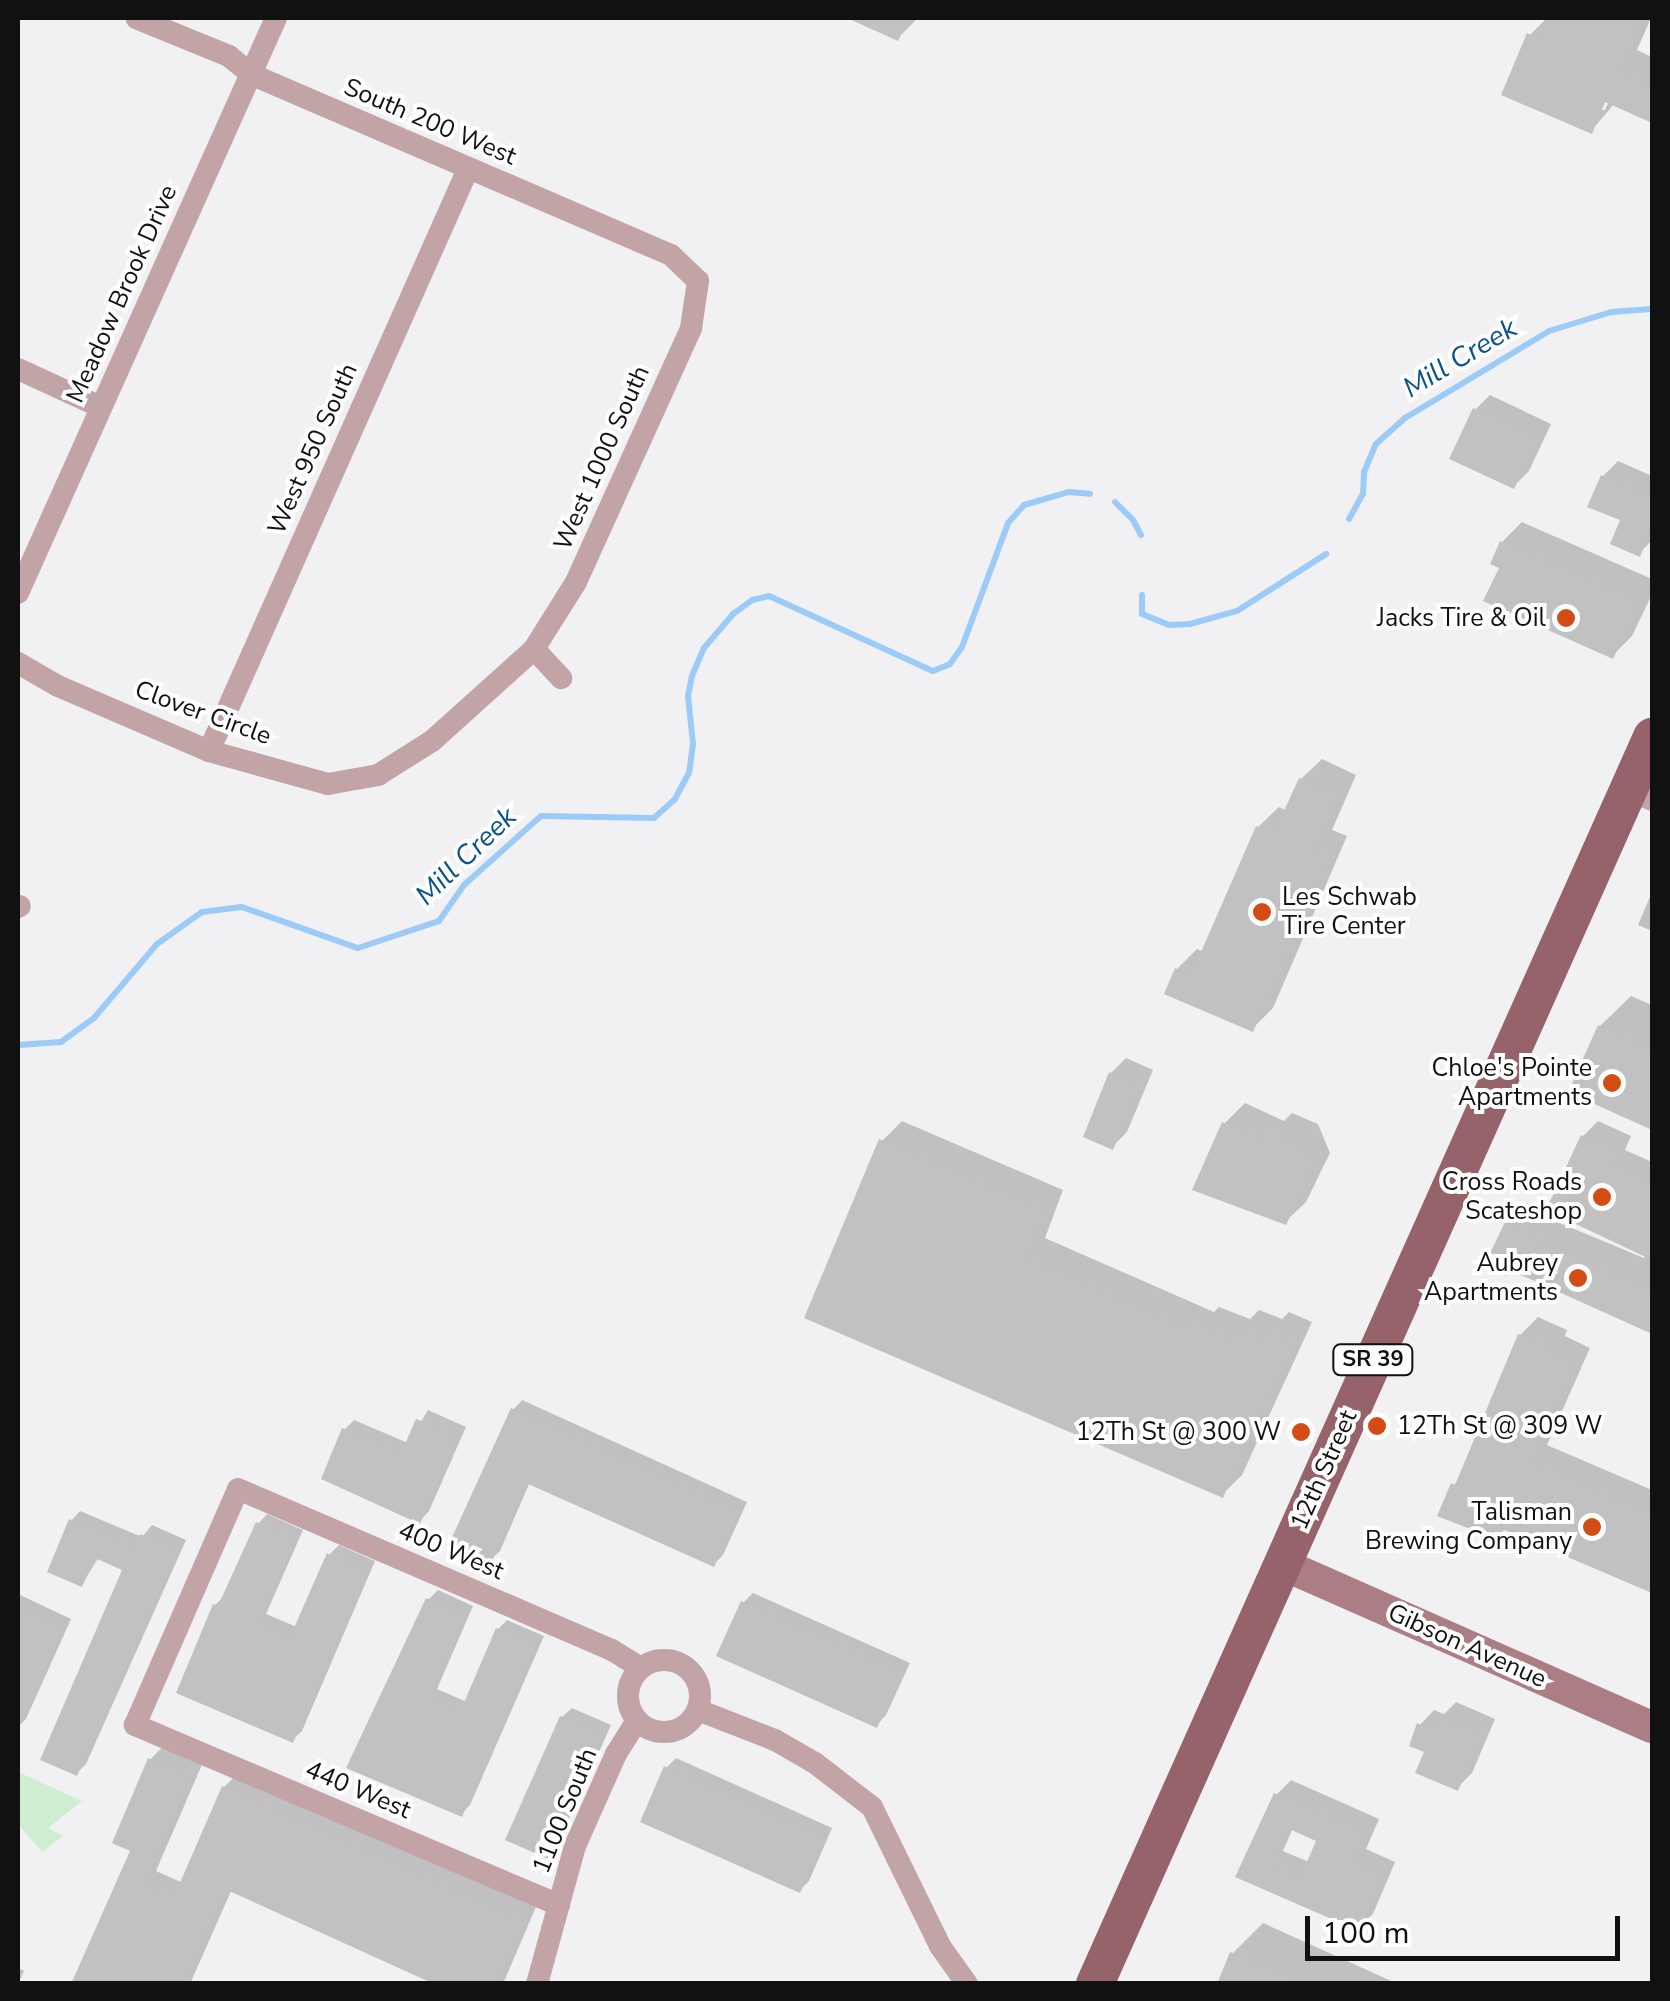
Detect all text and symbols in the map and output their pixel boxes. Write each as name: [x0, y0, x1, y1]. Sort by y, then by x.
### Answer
street label: South 200 West: [339, 72, 521, 172]
street label: Meadow Brook Drive: [60, 180, 184, 408]
water label: Mill Creek: [1397, 311, 1523, 405]
street label: West 950 South: [262, 359, 364, 539]
street label: West 1000 South: [548, 361, 656, 555]
place label: Jacks Tire & Oil: [1377, 603, 1546, 633]
marker: Jacks Tire & Oil: [1555, 607, 1577, 629]
street label: Clover Circle: [131, 674, 275, 752]
water label: Mill Creek: [409, 800, 523, 912]
place label: Les Schwab Tire Center: [1282, 883, 1417, 942]
marker: Les Schwab Tire Center: [1251, 901, 1273, 923]
place label: Chloe's Pointe Apartments: [1431, 1054, 1592, 1113]
marker: Chloe's Pointe Apartments: [1601, 1072, 1623, 1094]
place label: Cross Roads Scateshop: [1442, 1168, 1582, 1227]
marker: Cross Roads Scateshop: [1591, 1186, 1613, 1208]
place label: Aubrey Apartments: [1424, 1249, 1558, 1308]
marker: Aubrey Apartments: [1567, 1267, 1589, 1289]
road number: SR 39: [1330, 1343, 1416, 1377]
street label: 12th Street: [1284, 1406, 1364, 1534]
place label: 12Th St @ 309 W: [1397, 1411, 1602, 1441]
marker: 12Th St @ 309 W: [1366, 1415, 1388, 1437]
place label: 12Th St @ 300 W: [1076, 1417, 1281, 1447]
marker: 12Th St @ 300 W: [1290, 1421, 1312, 1443]
place label: Talisman Brewing Company: [1365, 1498, 1572, 1557]
street label: 400 West: [394, 1515, 508, 1587]
marker: Talisman Brewing Company: [1581, 1516, 1603, 1538]
street label: Gibson Avenue: [1383, 1598, 1551, 1694]
street label: 1100 South: [526, 1744, 604, 1878]
street label: 440 West: [301, 1754, 415, 1826]
scale bar: [1310, 1896, 1625, 1958]
text: 100 m: [1322, 1913, 1409, 1954]

